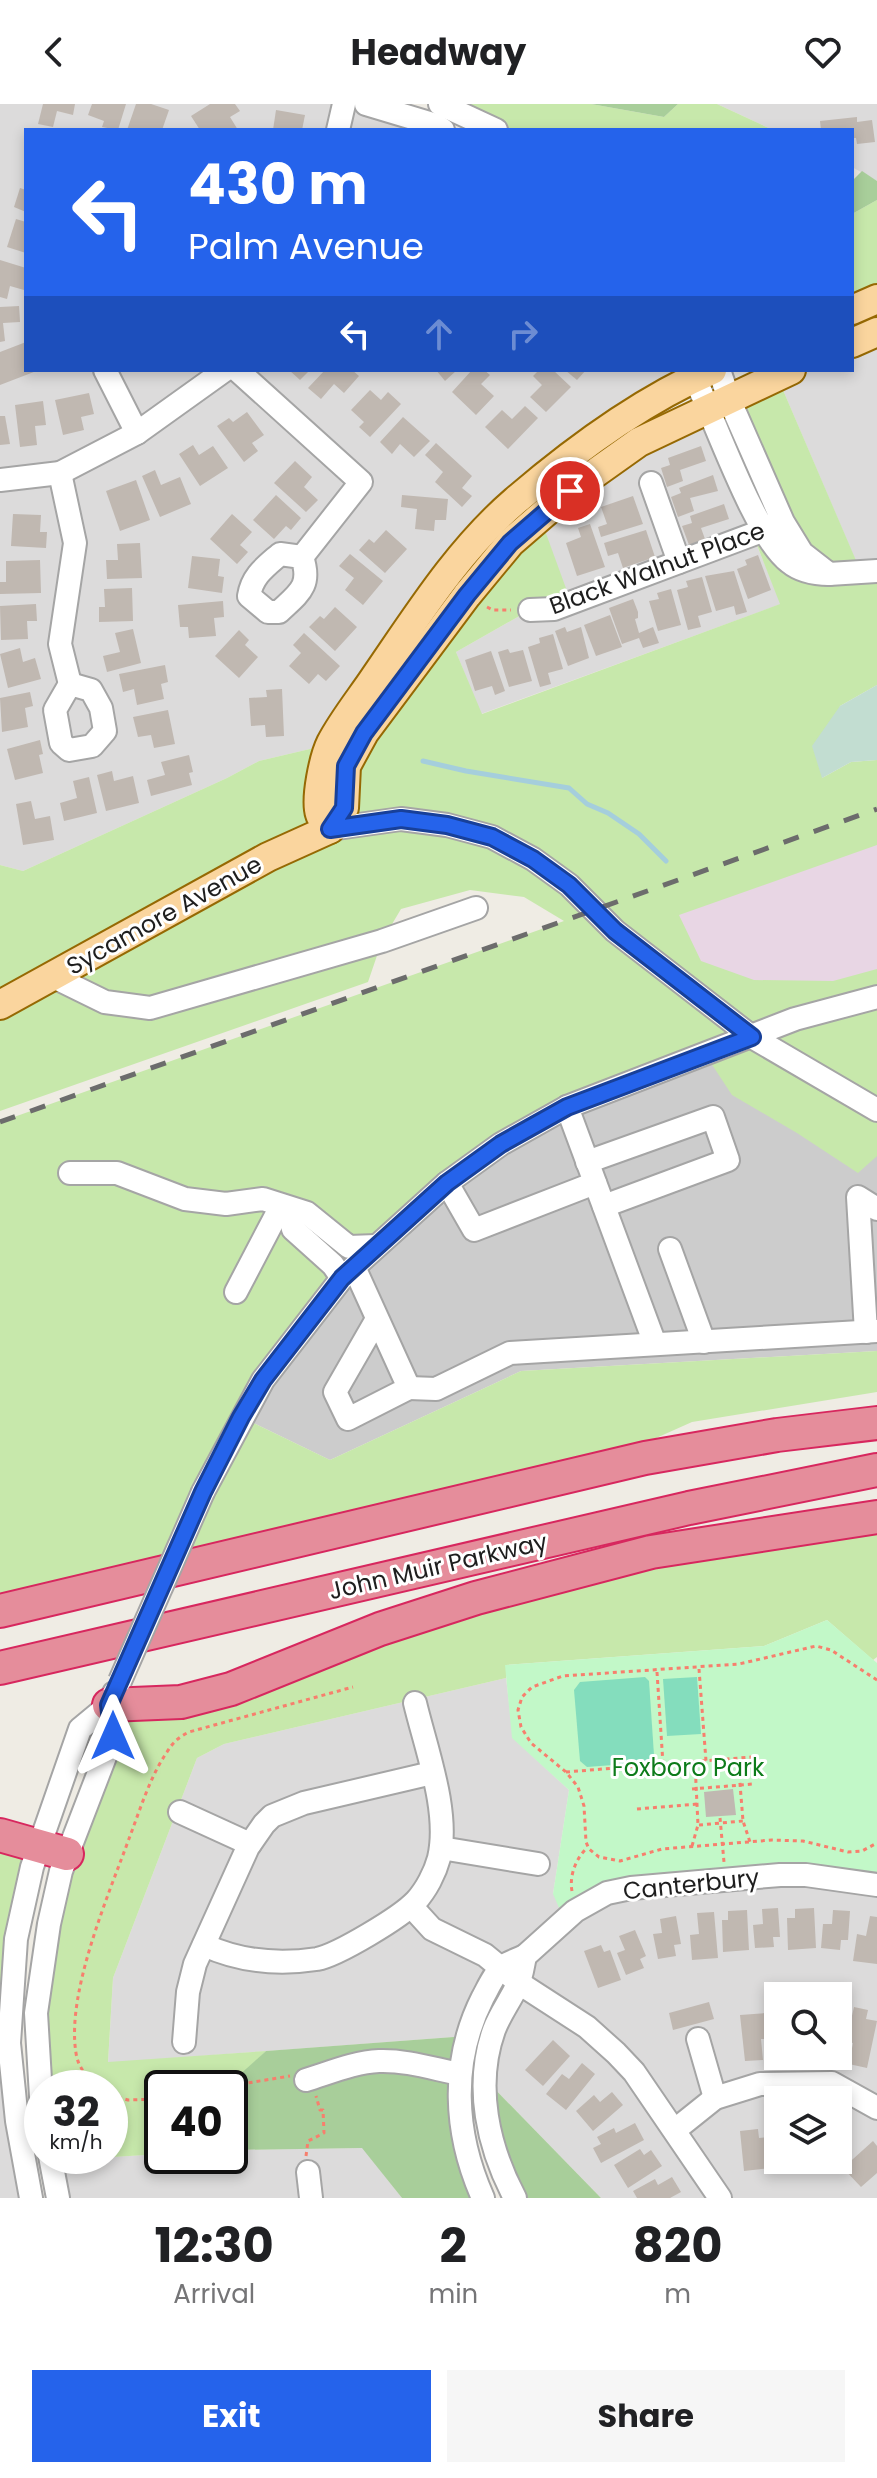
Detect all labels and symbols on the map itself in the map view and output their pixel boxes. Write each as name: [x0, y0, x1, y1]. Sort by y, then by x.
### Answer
pin: [536, 457, 604, 525]
street label: Black Walnut Place: [545, 514, 769, 622]
street label: Sycamore Avenue: [60, 848, 268, 982]
street label: John Muir Parkway: [325, 1525, 551, 1607]
position arrow: [71, 1694, 155, 1778]
park label: Foxboro Park: [612, 1751, 765, 1784]
street label: Canterbury: [621, 1860, 761, 1908]
speed limit sign: 40: [144, 2070, 248, 2174]

